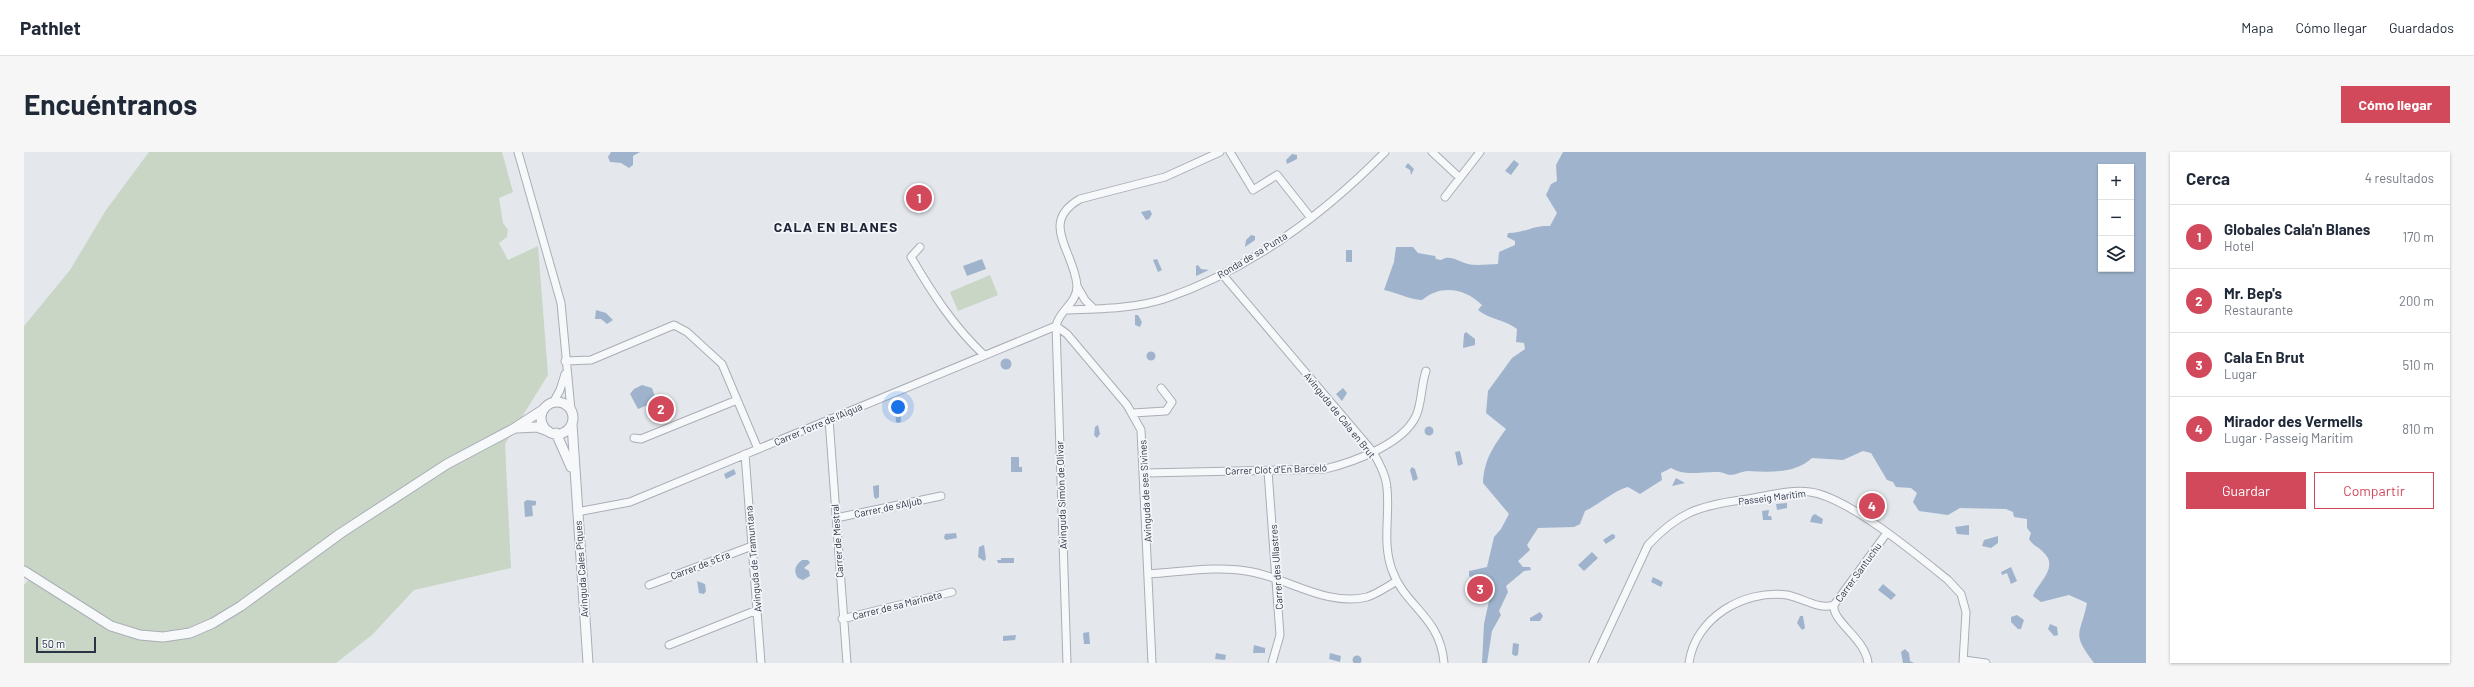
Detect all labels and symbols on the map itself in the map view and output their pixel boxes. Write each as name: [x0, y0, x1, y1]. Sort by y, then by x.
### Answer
pin: 1: [906, 183, 932, 213]
district label: CALA EN BLANES: [774, 218, 898, 235]
street label: Ronda de sa Punta: [1215, 229, 1289, 281]
street label: Avinguda de Cala en Brut: [1302, 370, 1378, 461]
pin: 2: [648, 394, 674, 424]
your location: [888, 397, 908, 417]
street label: Carrer Torre de l'Aigua: [772, 400, 864, 448]
street label: Avinguda de ses Sivines: [1136, 439, 1154, 542]
street label: Avinguda Simón de Olivar: [1053, 440, 1069, 549]
street label: Carrer Clot d'En Barceló: [1225, 461, 1327, 477]
street label: Passeig Marítim: [1737, 487, 1807, 507]
pin: 4: [1859, 491, 1885, 521]
street label: Carrer de s'Aljub: [853, 494, 923, 520]
street label: Carrer de Mestral: [828, 504, 846, 578]
street label: Avinguda de Tramuntana: [742, 505, 764, 613]
street label: Avinguda Cales Piques: [572, 520, 590, 618]
street label: Carrer des Ullastres: [1267, 524, 1285, 610]
street label: Carrer Santuchu: [1832, 540, 1884, 604]
street label: Carrer de s'Era: [669, 548, 731, 582]
pin: 3: [1467, 574, 1493, 604]
street label: Carrer de sa Marineta: [851, 588, 943, 622]
scale bar: [36, 635, 96, 654]

